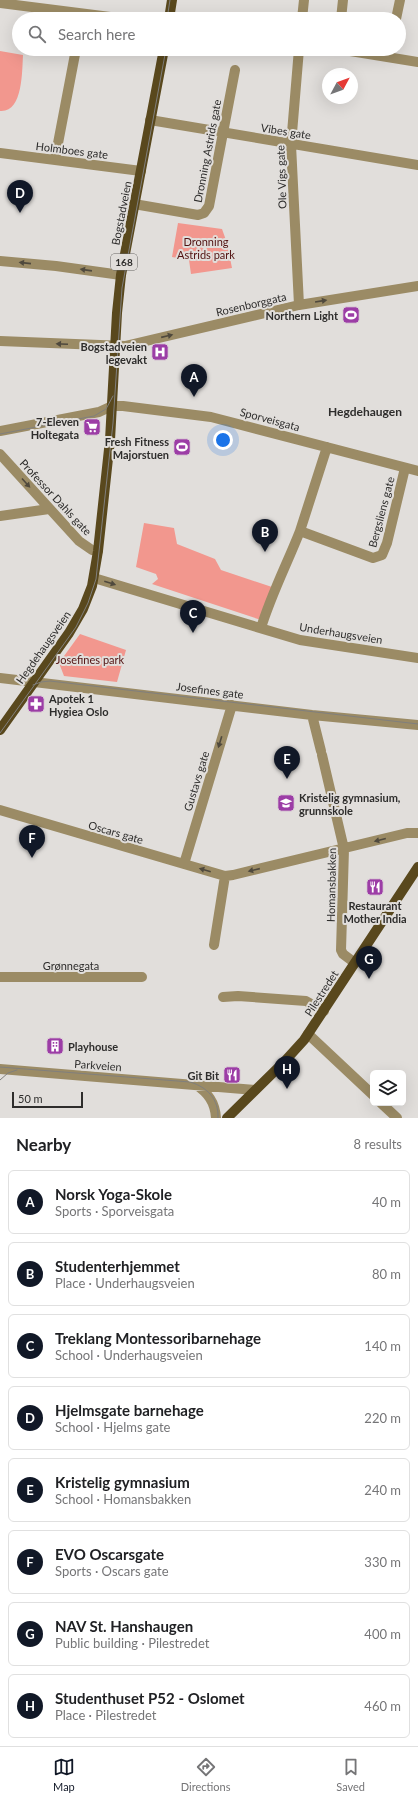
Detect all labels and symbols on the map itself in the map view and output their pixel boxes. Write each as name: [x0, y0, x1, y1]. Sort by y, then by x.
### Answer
north arrow: [322, 68, 358, 104]
street label: Dronning Astrids gate: [191, 98, 223, 204]
street label: Vibes gate: [260, 121, 312, 141]
street label: Holmboes gate: [35, 139, 109, 161]
street label: Ole Vigs gate: [273, 145, 289, 209]
pin: D: [7, 180, 33, 213]
street label: Bogstadveien: [108, 180, 134, 246]
park label: Dronning Astrids park: [177, 235, 235, 261]
road number: 168: [111, 254, 137, 270]
one-way arrow: [19, 260, 31, 267]
one-way arrow: [79, 267, 92, 273]
street label: Rosenborggata: [214, 290, 288, 318]
one-way arrow: [315, 298, 327, 304]
sports icon: Northern Light: [341, 305, 361, 325]
place label: Northern Light: [266, 309, 339, 322]
one-way arrow: [161, 333, 173, 339]
place label: Bogstadveien legevakt: [81, 340, 148, 366]
one-way arrow: [56, 341, 68, 348]
hospital icon: Bogstadveien legevakt: [150, 342, 170, 362]
pin: A: [181, 364, 207, 397]
district label: Hegdehaugen: [328, 404, 402, 419]
street label: Sporveisgata: [239, 405, 301, 433]
place label: 7-Eleven Holtegata: [31, 415, 79, 441]
supermarket icon: 7-Eleven Holtegata: [82, 417, 102, 437]
your location: [213, 430, 233, 450]
place label: Fresh Fitness Majorstuen: [105, 435, 169, 461]
sports icon: Fresh Fitness Majorstuen: [172, 437, 192, 457]
street label: Professor Dahls gate: [17, 456, 95, 538]
street label: Bergsliens gate: [365, 475, 397, 549]
one-way arrow: [21, 478, 31, 488]
pin: B: [252, 519, 278, 552]
one-way arrow: [104, 580, 116, 586]
pin: C: [180, 600, 206, 633]
street label: Hegdehaugsveien: [13, 608, 73, 686]
street label: Underhaugsveien: [298, 620, 384, 646]
park label: Josefines park: [56, 653, 125, 666]
street label: Josefines gate: [176, 679, 245, 701]
place label: Apotek 1 Hygiea Oslo: [48, 692, 108, 718]
pharmacy icon: Apotek 1 Hygiea Oslo: [26, 694, 46, 714]
one-way arrow: [217, 737, 223, 749]
pin: E: [274, 746, 300, 779]
street label: Gustavs gate: [181, 749, 211, 813]
place label: Kristelig gymnasium, grunnskole: [299, 791, 401, 817]
school or university icon: Kristelig gymnasium, grunnskole: [276, 793, 296, 813]
street label: Oscars gate: [87, 818, 145, 846]
pin: F: [19, 825, 45, 858]
one-way arrow: [374, 837, 386, 843]
street label: Homansbakken: [324, 848, 338, 922]
one-way arrow: [198, 867, 210, 873]
one-way arrow: [247, 868, 260, 874]
restaurant icon: Restaurant Mother India: [365, 877, 385, 897]
place label: Restaurant Mother India: [343, 899, 407, 925]
pin: G: [356, 946, 382, 979]
street label: Grønnegata: [43, 959, 99, 972]
street label: Pilestredet: [301, 968, 341, 1018]
building icon: Playhouse: [45, 1036, 65, 1056]
place label: Playhouse: [68, 1040, 118, 1053]
pin: H: [274, 1056, 300, 1089]
street label: Parkveien: [74, 1057, 122, 1073]
restaurant icon: Git Bit: [222, 1065, 242, 1085]
place label: Git Bit: [187, 1069, 220, 1082]
scale bar: [12, 1090, 83, 1109]

